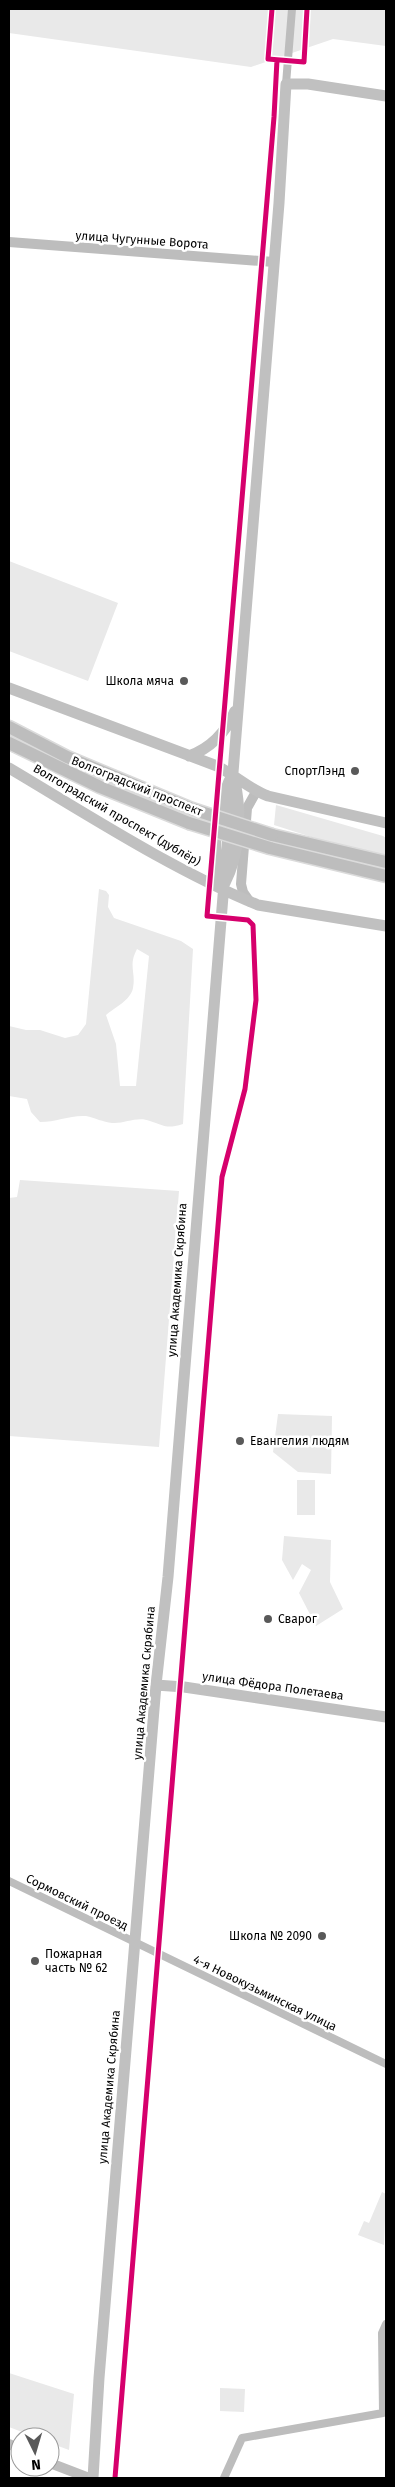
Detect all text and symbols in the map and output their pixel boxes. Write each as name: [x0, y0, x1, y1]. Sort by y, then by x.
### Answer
street label: улица Чугунные Ворота: [75, 228, 209, 252]
place label: Школа мяча: [105, 674, 174, 688]
marker: Школа мяча: [178, 675, 190, 687]
street label: Волгоградский проспект: [69, 753, 205, 819]
street label: Волгоградский проспект (дублёр): [31, 761, 203, 869]
place label: СпортЛэнд: [285, 764, 345, 778]
marker: СпортЛэнд: [349, 765, 361, 777]
street label: улица Академика Скрябина: [165, 1202, 189, 1358]
place label: Евангелия людям: [250, 1434, 349, 1448]
marker: Евангелия людям: [234, 1435, 246, 1447]
street label: улица Академика Скрябина: [130, 1605, 158, 1761]
place label: Сварог: [278, 1612, 318, 1626]
marker: Сварог: [262, 1613, 274, 1625]
street label: улица Фёдора Полетаева: [201, 1669, 345, 1703]
street label: Сормовский проезд: [24, 1871, 131, 1933]
place label: Школа № 2090: [229, 1929, 312, 1943]
marker: Школа № 2090: [316, 1930, 328, 1942]
place label: Пожарная часть № 62: [45, 1947, 108, 1975]
street label: 4-я Новокузьминская улица: [191, 1952, 339, 2034]
marker: Пожарная часть № 62: [29, 1955, 41, 1967]
street label: улица Академика Скрябина: [95, 2009, 123, 2165]
north arrow: [10, 2427, 60, 2477]
text: N: [31, 2456, 41, 2473]

